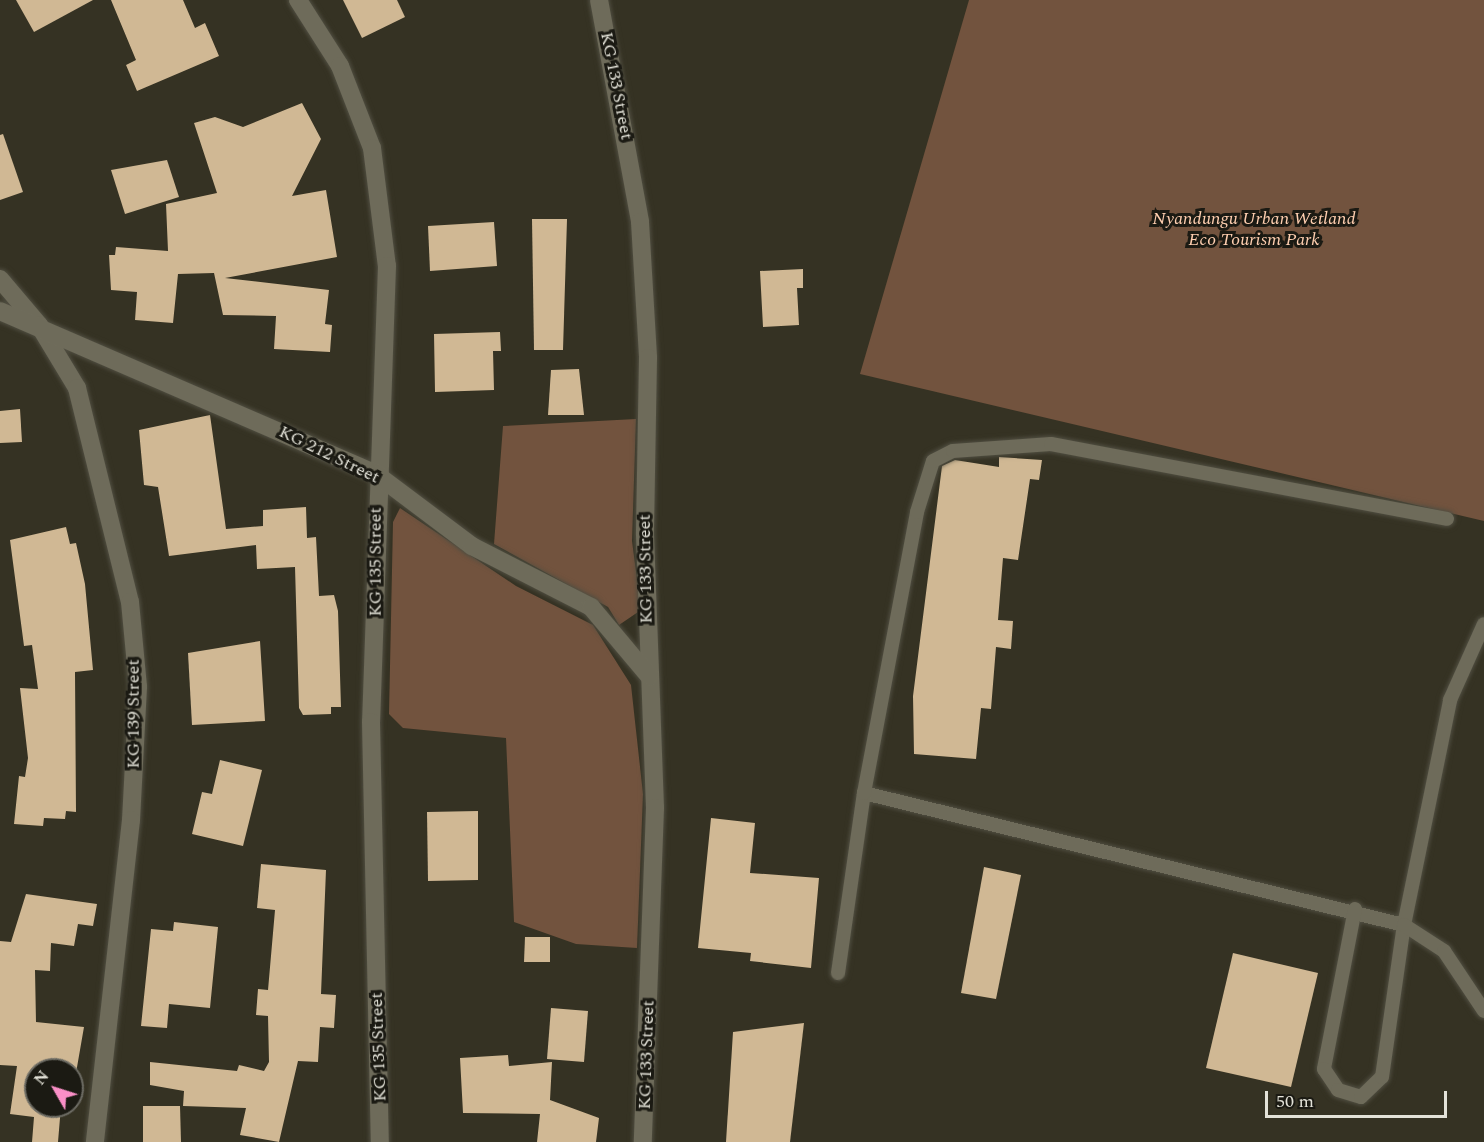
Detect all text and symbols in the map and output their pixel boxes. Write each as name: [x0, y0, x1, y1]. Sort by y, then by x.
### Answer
street label: KG 133 Street: [595, 30, 637, 142]
park label: Nyandungu Urban Wetland Eco Tourism Park: [1152, 209, 1356, 252]
street label: KG 212 Street: [275, 421, 383, 489]
street label: KG 135 Street: [365, 507, 387, 617]
street label: KG 133 Street: [634, 514, 658, 624]
street label: KG 139 Street: [123, 659, 145, 769]
street label: KG 135 Street: [366, 992, 392, 1102]
street label: KG 133 Street: [634, 1000, 660, 1110]
north arrow: [24, 1058, 84, 1118]
text: N: [28, 1065, 55, 1091]
scale bar: [1268, 1079, 1450, 1117]
text: 50 m: [1276, 1088, 1314, 1115]

